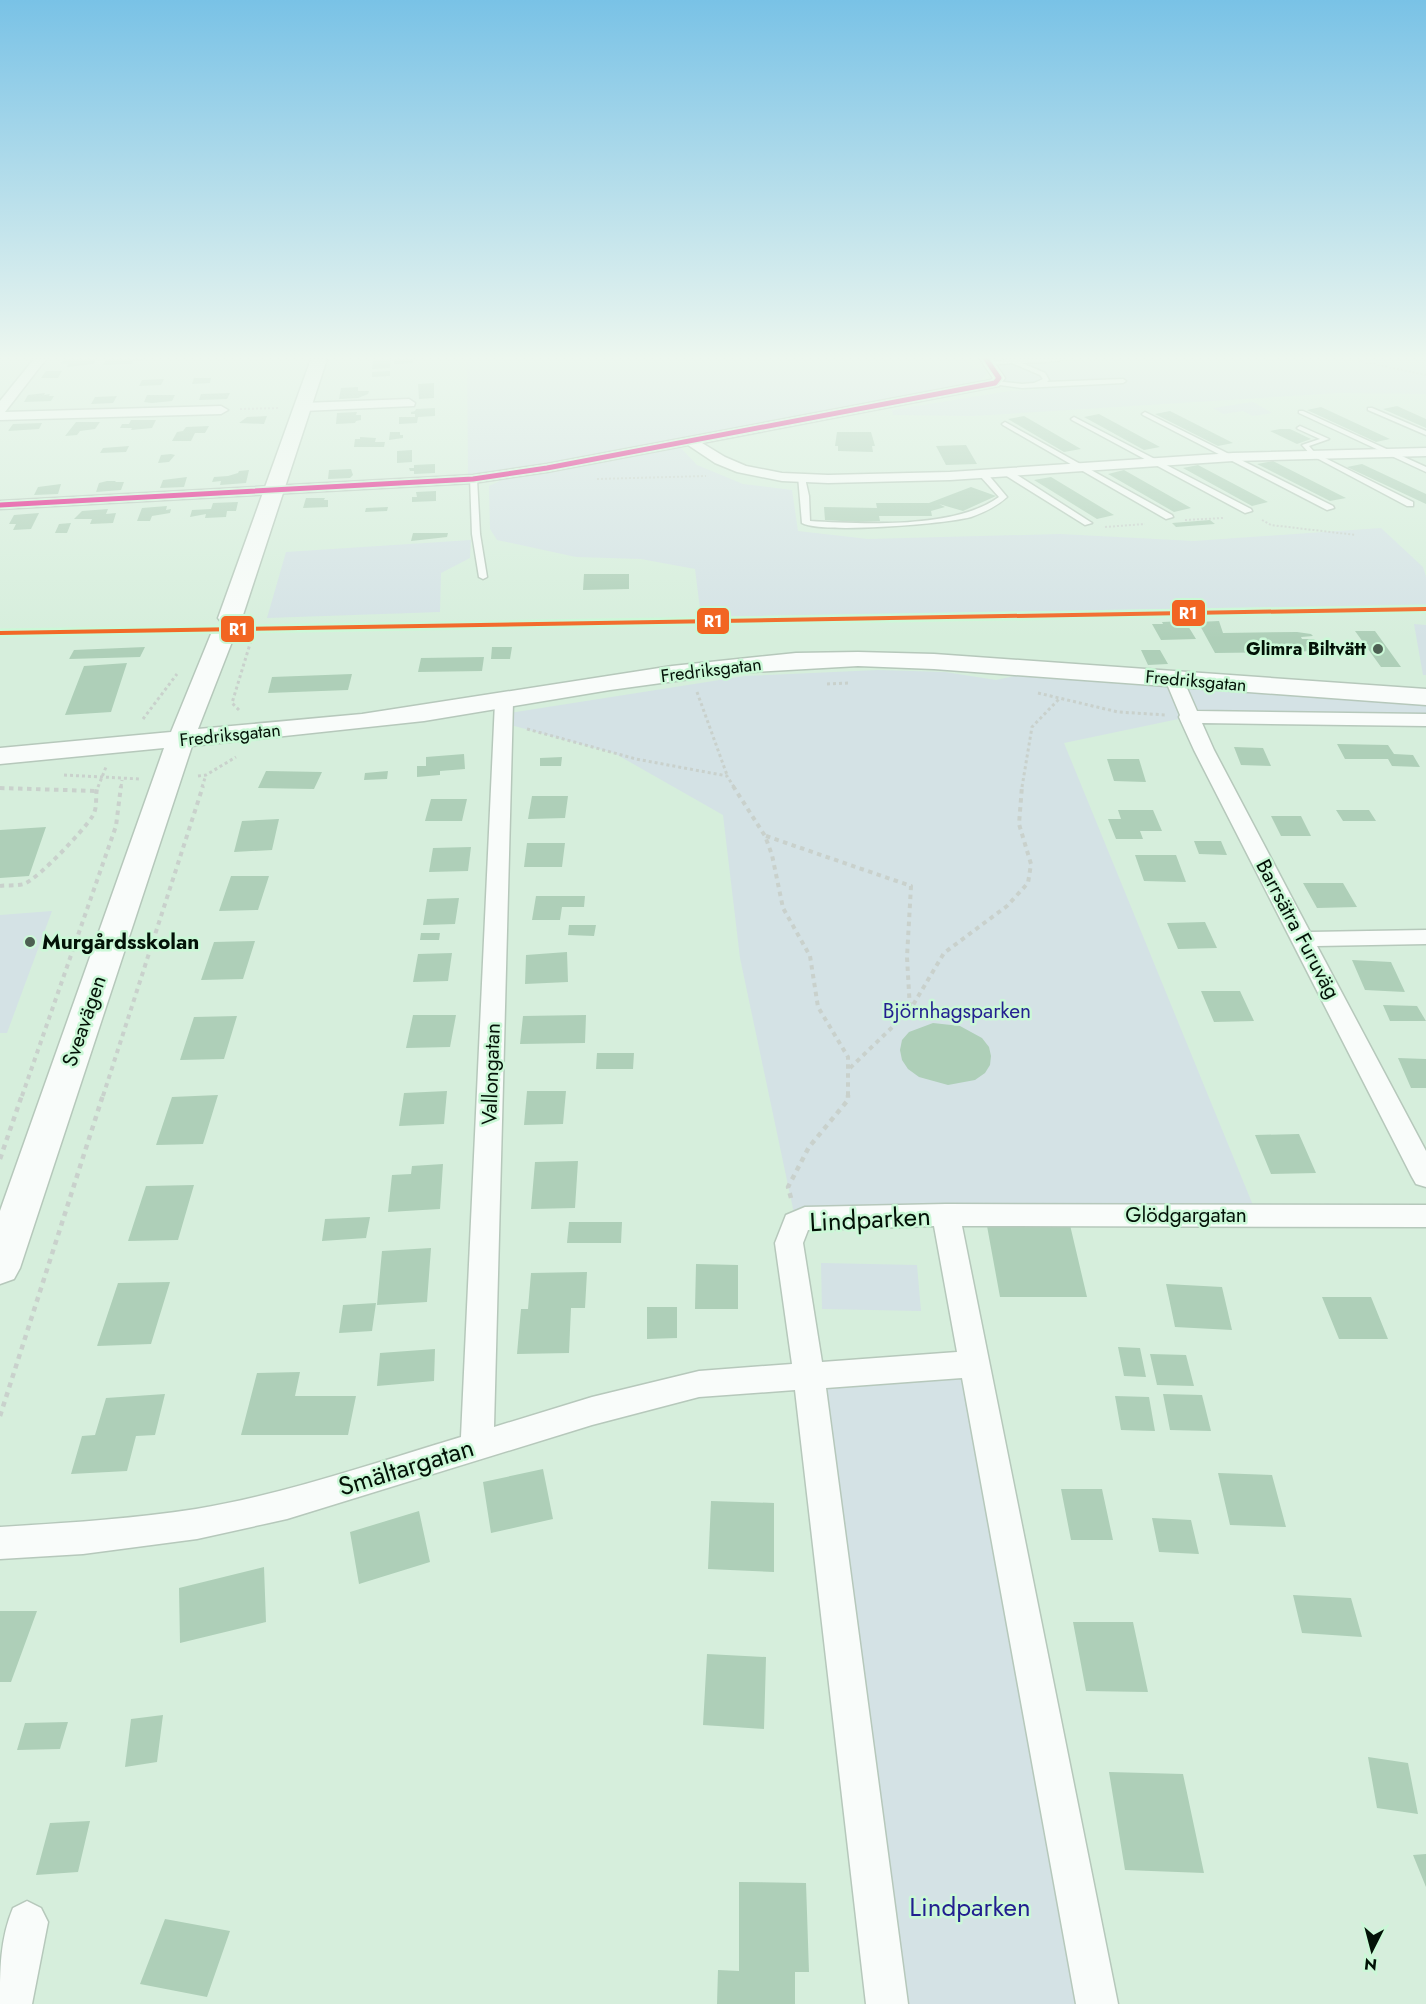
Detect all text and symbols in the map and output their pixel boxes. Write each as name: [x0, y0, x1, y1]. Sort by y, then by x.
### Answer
line badge: R1: [1171, 599, 1206, 627]
text: R1: [1179, 602, 1197, 625]
line badge: R1: [696, 607, 730, 635]
text: R1: [704, 610, 722, 633]
line badge: R1: [220, 615, 255, 643]
text: R1: [229, 618, 247, 641]
place label: Glimra Biltvätt: [1246, 636, 1366, 662]
marker: Glimra Biltvätt: [1371, 642, 1385, 656]
street label: Fredriksgatan: [659, 651, 763, 689]
street label: Fredriksgatan: [1144, 664, 1248, 698]
street label: Fredriksgatan: [178, 717, 282, 753]
street label: Barrsätra Furuväg: [1249, 854, 1347, 1004]
place label: Murgårdsskolan: [42, 927, 199, 957]
marker: Murgårdsskolan: [23, 935, 37, 949]
street label: Sveavägen: [54, 971, 114, 1071]
park label: Björnhagsparken: [883, 996, 1031, 1026]
street label: Vallongatan: [474, 1022, 508, 1126]
street label: Lindparken: [808, 1197, 932, 1241]
street label: Glödgargatan: [1125, 1200, 1247, 1230]
street label: Smältargatan: [333, 1428, 479, 1506]
park label: Lindparken: [909, 1888, 1031, 1926]
north arrow: [1342, 1920, 1402, 1980]
text: N: [1363, 1952, 1378, 1977]

